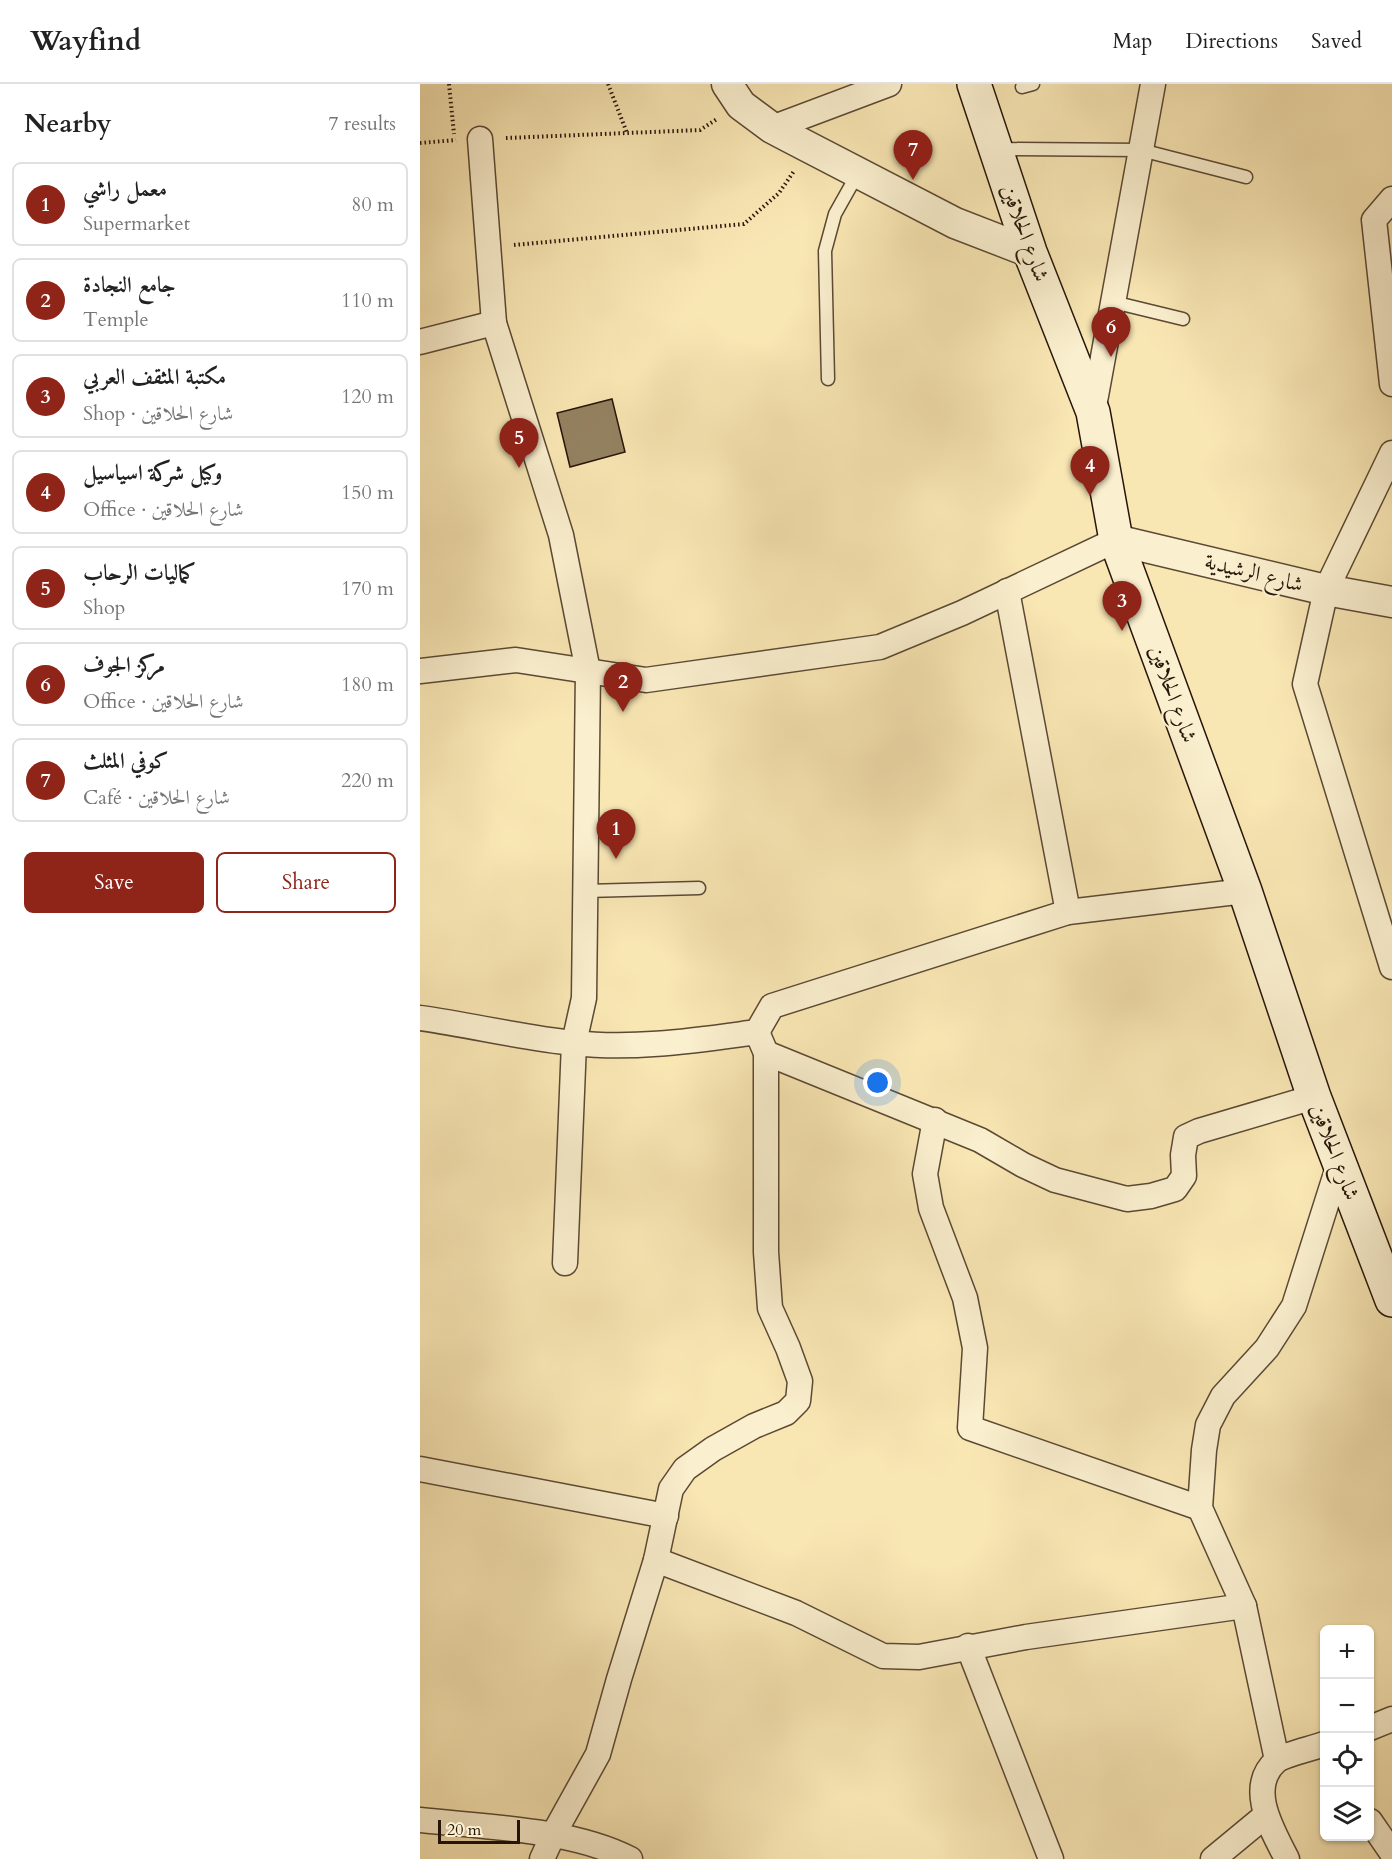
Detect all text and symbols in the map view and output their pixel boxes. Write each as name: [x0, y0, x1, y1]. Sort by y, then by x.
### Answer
text: Wayfind: [30, 22, 141, 60]
text: Map: [1112, 27, 1152, 56]
text: Directions: [1185, 27, 1278, 56]
text: Saved: [1311, 27, 1362, 56]
text: Nearby: [24, 106, 112, 141]
text: 7 results: [328, 110, 396, 137]
pin: 7: [894, 130, 932, 180]
text: معمل راشي: [83, 174, 167, 204]
street label: شارع الحلاقين: [991, 180, 1056, 287]
text: 1: [40, 191, 51, 218]
text: 80 m: [351, 191, 394, 218]
text: Supermarket: [83, 210, 190, 237]
text: جامع النجادة: [83, 270, 175, 300]
text: 2: [40, 287, 51, 314]
text: 110 m: [341, 287, 394, 314]
text: Temple: [83, 306, 148, 333]
pin: 6: [1092, 308, 1130, 357]
text: مكتبة المثقف العربي: [83, 362, 226, 392]
text: 3: [40, 383, 51, 410]
text: 120 m: [341, 383, 394, 410]
text: Shop · شارع الحلاقين: [83, 400, 233, 427]
pin: 5: [500, 418, 538, 468]
pin: 4: [1070, 446, 1110, 496]
text: وكيل شركة اسياسيل: [83, 458, 222, 488]
text: 4: [40, 479, 51, 506]
text: 150 m: [341, 479, 394, 506]
text: Office · شارع الحلاقين: [83, 496, 244, 523]
street label: شارع الرشيدية: [1201, 546, 1307, 603]
text: كماليات الرحاب: [83, 558, 196, 588]
text: 5: [40, 575, 51, 602]
text: 170 m: [341, 575, 394, 602]
pin: 3: [1102, 582, 1142, 631]
text: Shop: [83, 594, 125, 621]
street label: شارع الحلاقين: [1139, 641, 1204, 748]
text: مركز الجوف: [83, 650, 165, 680]
pin: 2: [604, 662, 642, 712]
text: 6: [40, 671, 51, 698]
text: 180 m: [341, 671, 394, 698]
text: Office · شارع الحلاقين: [83, 688, 244, 715]
text: كوفي المثلث: [83, 746, 168, 776]
text: 7: [40, 767, 51, 794]
text: 220 m: [341, 767, 394, 794]
text: Café · شارع الحلاقين: [83, 784, 230, 811]
pin: 1: [596, 810, 636, 859]
button: Save: [24, 852, 204, 913]
button: Share: [216, 852, 396, 913]
your location: [863, 1068, 892, 1097]
street label: شارع الحلاقين: [1300, 1099, 1367, 1206]
map controls: [1320, 1625, 1374, 1841]
button: +: [1320, 1625, 1374, 1679]
button: −: [1320, 1679, 1374, 1733]
button: locate: [1320, 1733, 1374, 1787]
button: layers: [1320, 1787, 1374, 1841]
scale bar: [438, 1817, 520, 1844]
text: 20 m: [447, 1819, 481, 1841]

